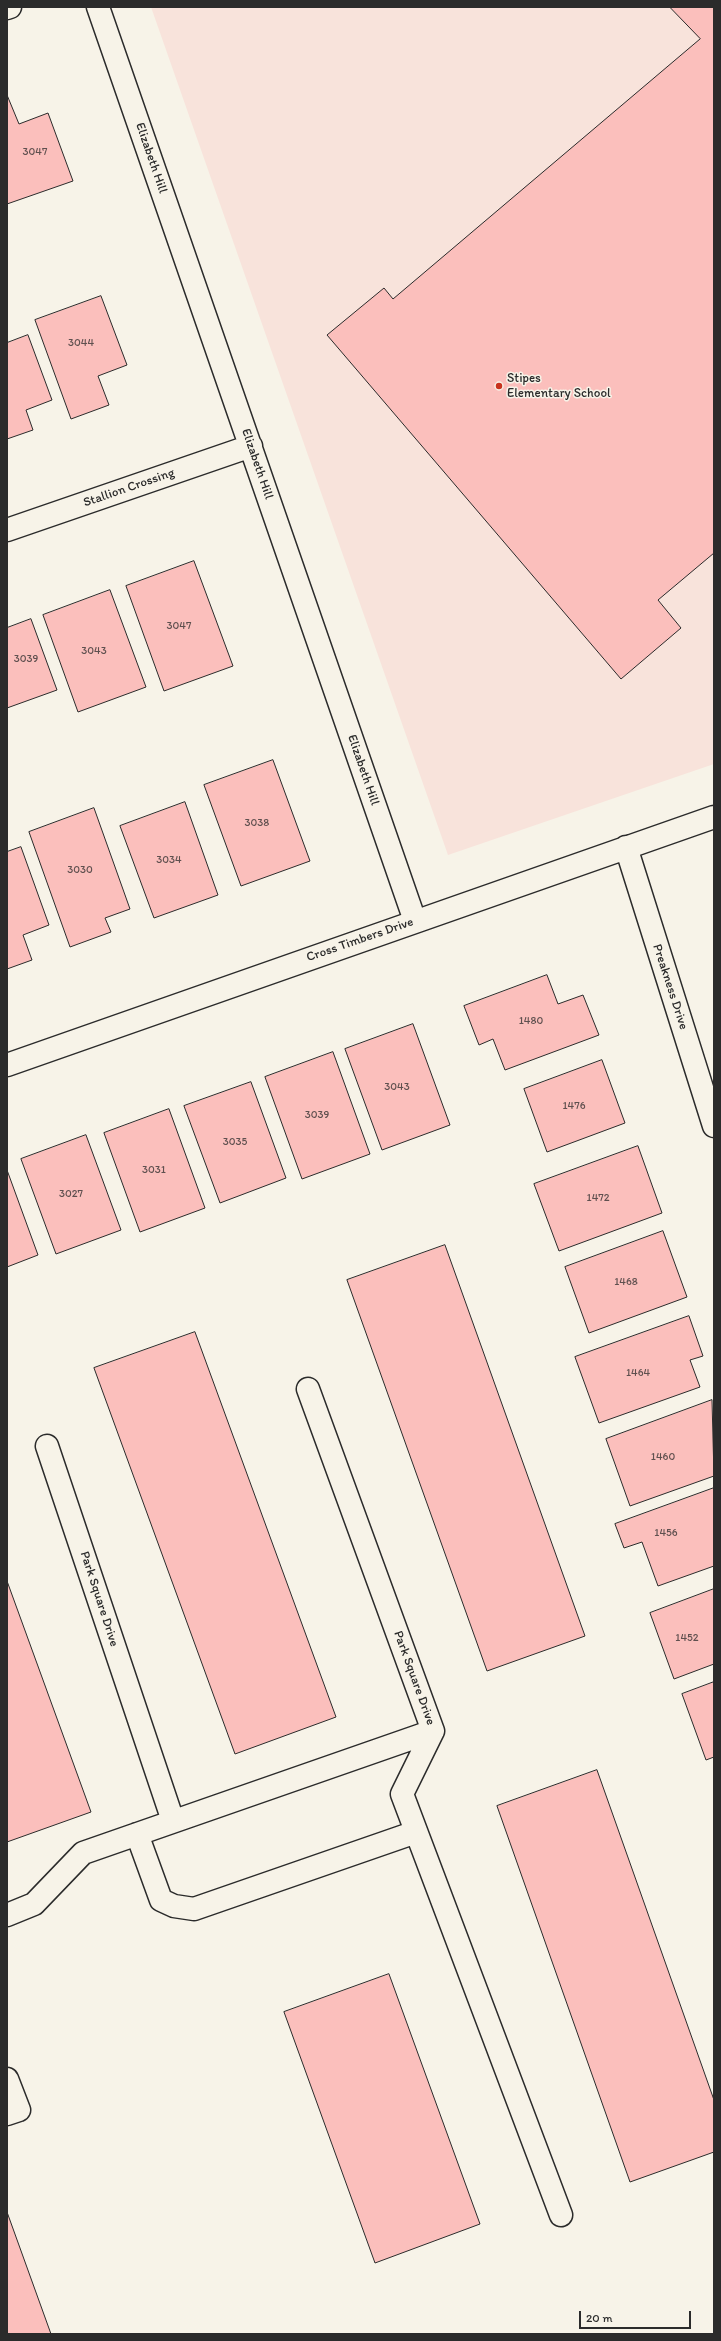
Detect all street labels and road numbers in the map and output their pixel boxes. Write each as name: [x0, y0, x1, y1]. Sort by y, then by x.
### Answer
street label: Elizabeth Hill: [132, 121, 170, 195]
street label: Elizabeth Hill: [238, 427, 276, 501]
street label: Stallion Crossing: [81, 465, 177, 511]
street label: Elizabeth Hill: [344, 733, 382, 807]
street label: Cross Timbers Drive: [304, 914, 416, 966]
street label: Preakness Drive: [649, 942, 691, 1032]
street label: Park Square Drive: [76, 1549, 122, 1649]
street label: Park Square Drive: [390, 1629, 438, 1727]

